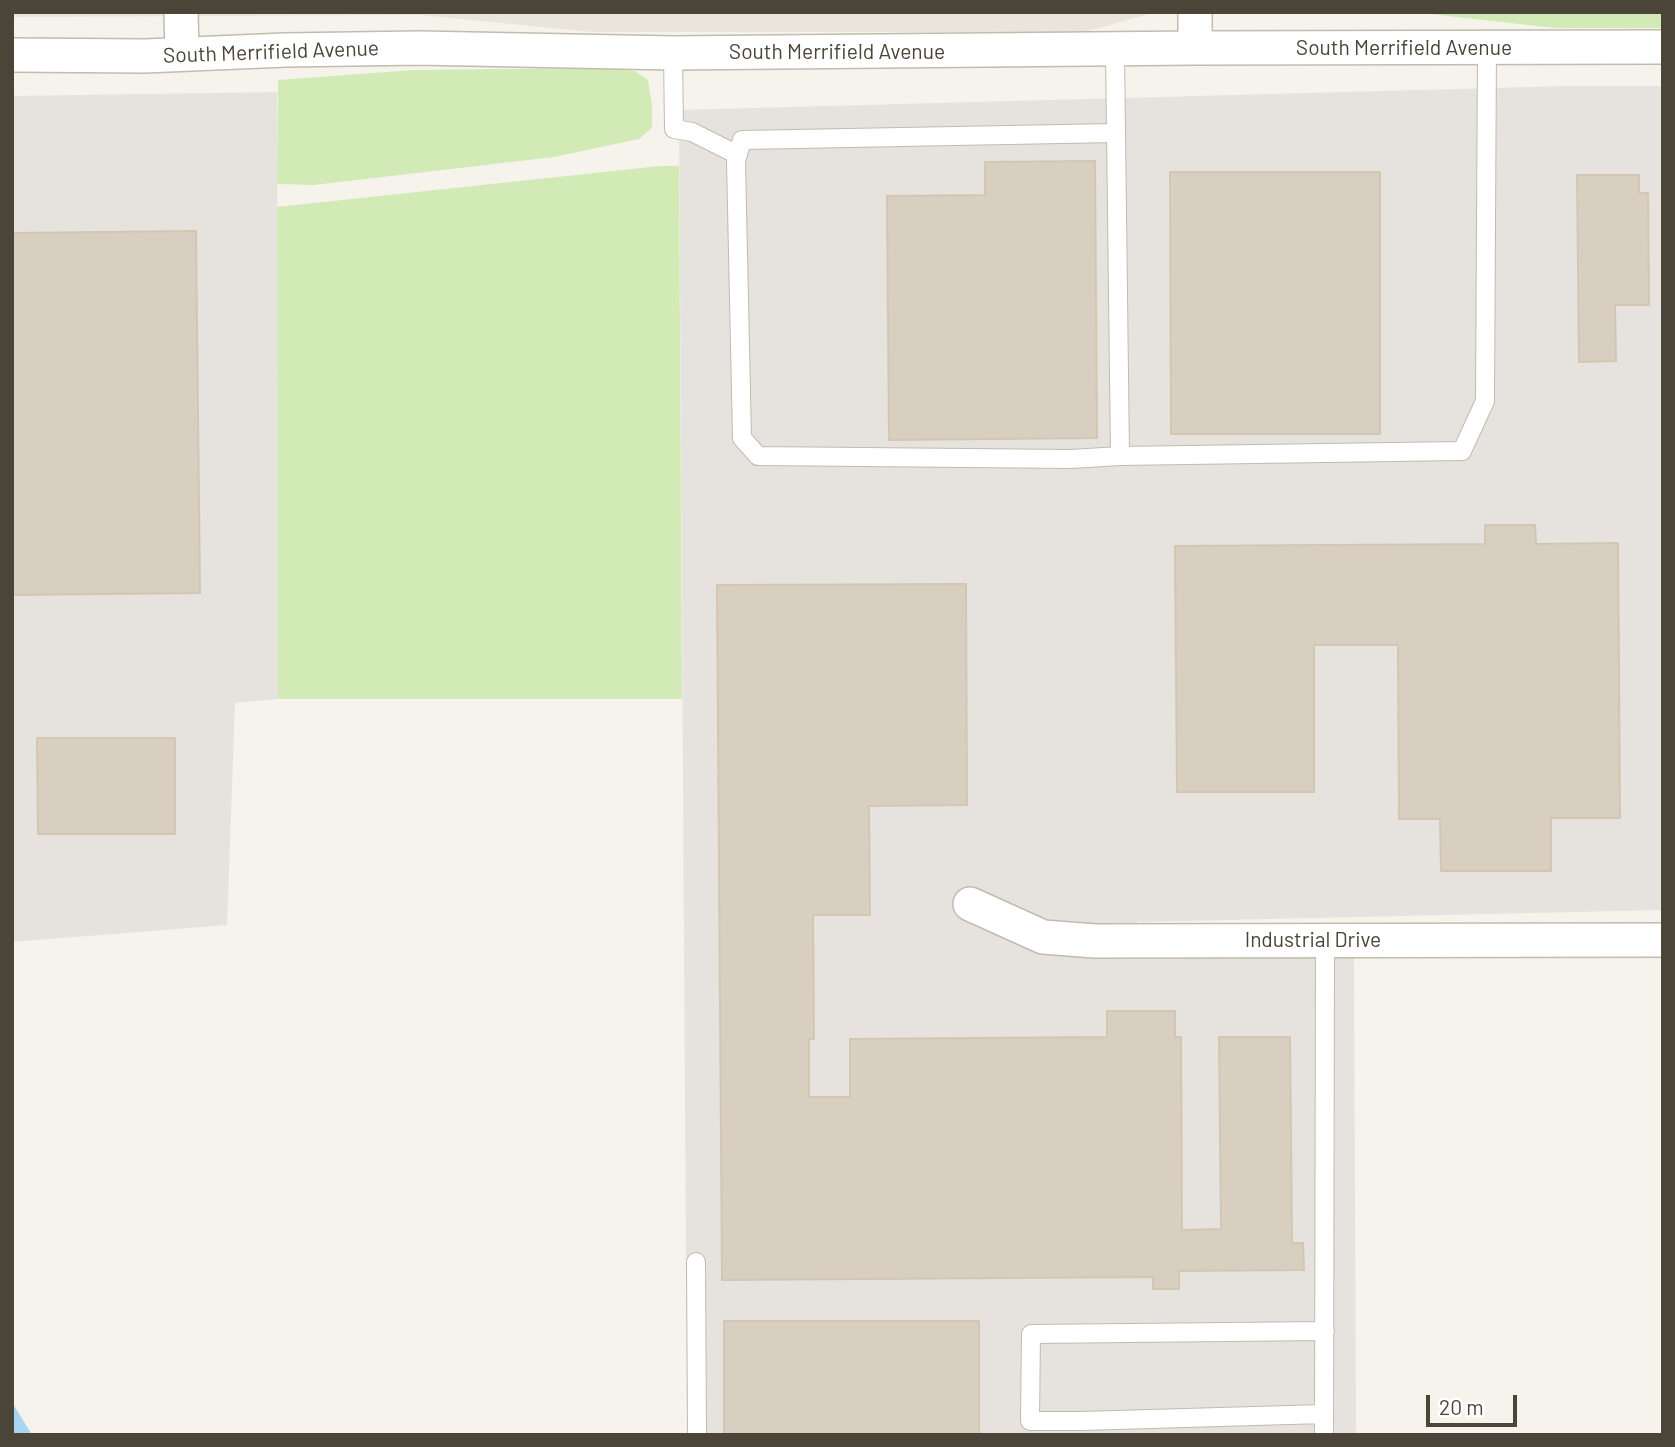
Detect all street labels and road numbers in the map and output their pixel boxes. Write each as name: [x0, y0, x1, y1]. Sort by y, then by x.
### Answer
street label: South Merrifield Avenue: [1296, 35, 1512, 61]
street label: South Merrifield Avenue: [162, 36, 380, 68]
street label: South Merrifield Avenue: [729, 39, 945, 65]
street label: Industrial Drive: [1245, 927, 1381, 953]

